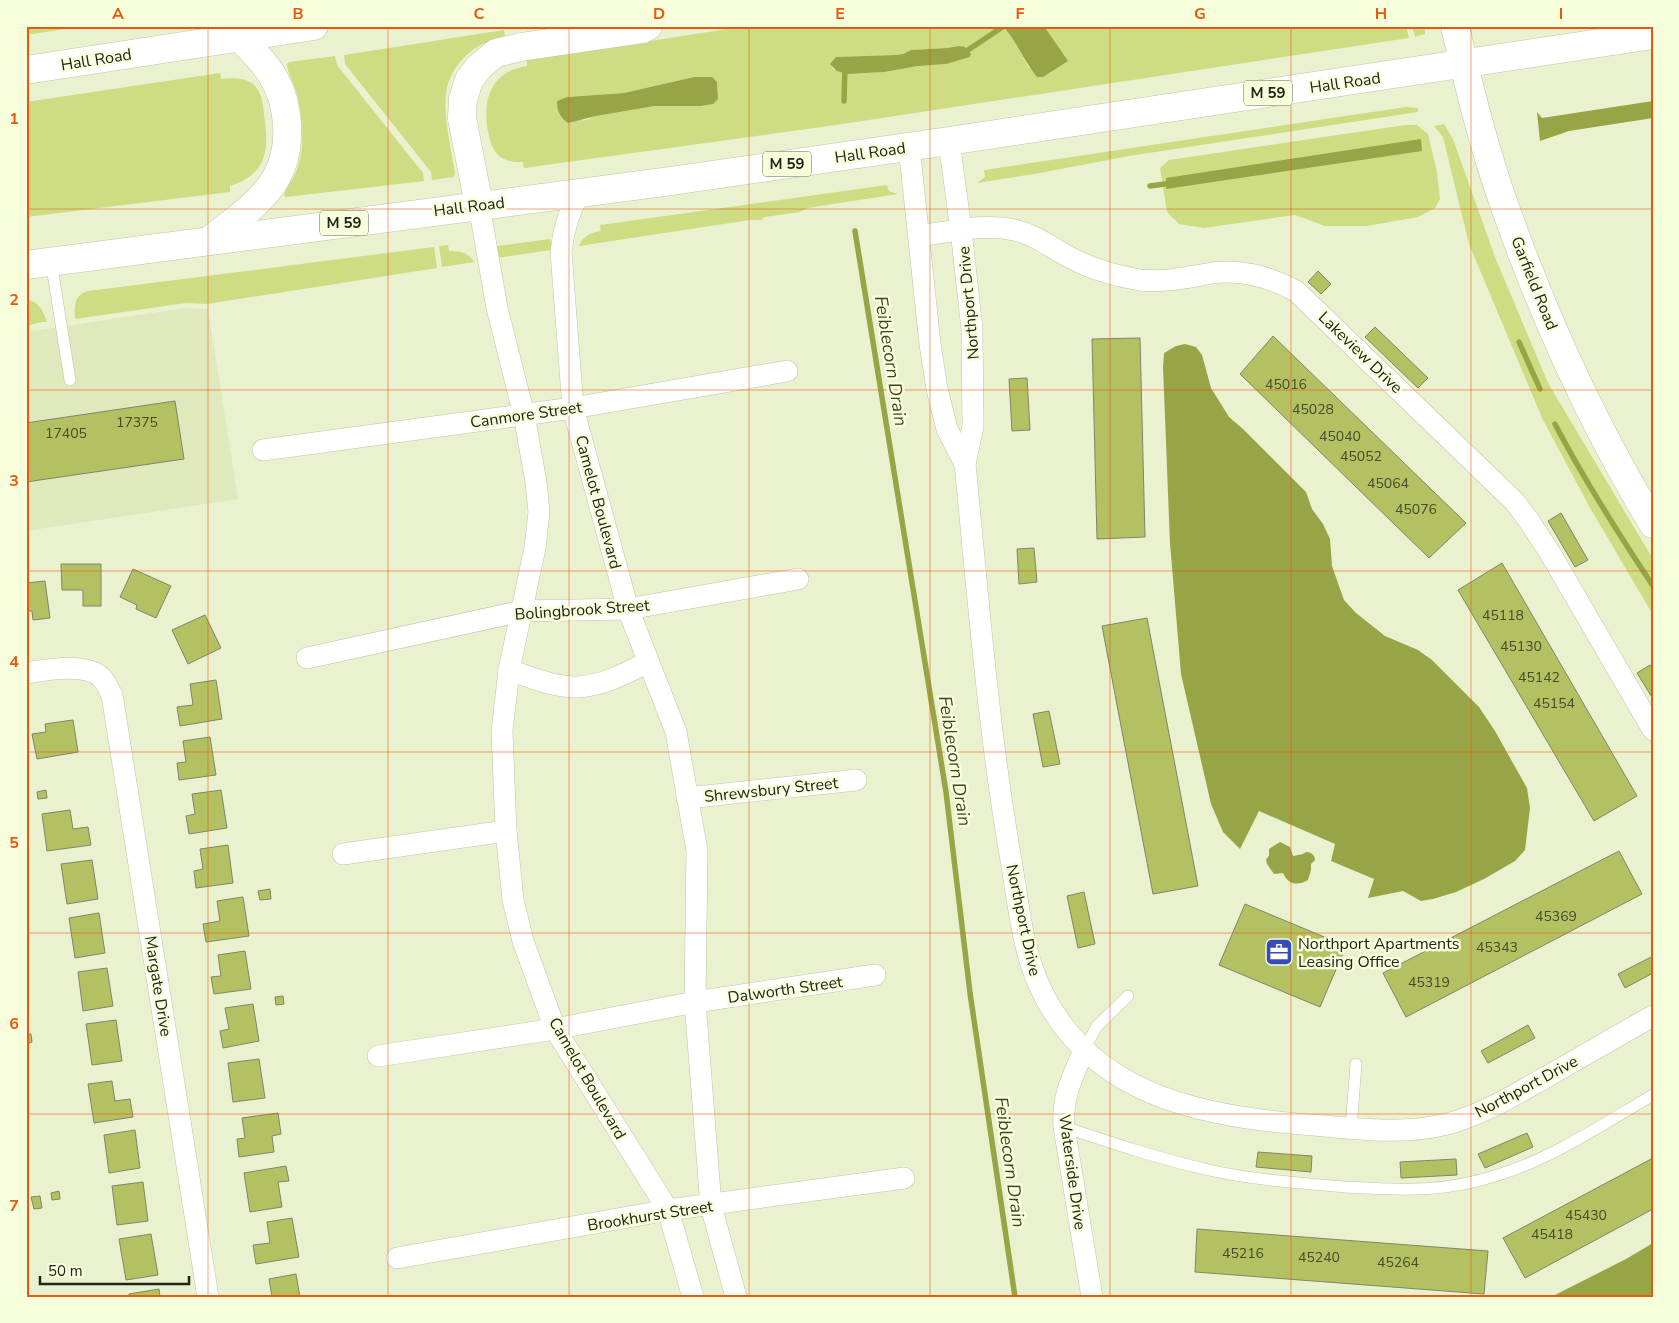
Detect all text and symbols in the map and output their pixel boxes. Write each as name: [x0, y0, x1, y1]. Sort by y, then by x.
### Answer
text: A: [112, 3, 124, 25]
text: B: [292, 3, 304, 25]
text: C: [474, 3, 485, 25]
text: D: [653, 3, 665, 25]
text: E: [835, 3, 845, 25]
text: F: [1016, 3, 1025, 25]
text: G: [1194, 3, 1206, 25]
text: H: [1375, 3, 1387, 25]
text: I: [1559, 3, 1563, 25]
street label: Hall Road: [59, 44, 133, 76]
street label: Hall Road: [1308, 67, 1382, 99]
road number: M 59: [1244, 80, 1292, 106]
text: 1: [9, 108, 19, 130]
street label: Hall Road: [833, 137, 907, 169]
road number: M 59: [763, 152, 811, 176]
street label: Hall Road: [432, 192, 506, 222]
road number: M 59: [320, 210, 368, 236]
street label: Garfield Road: [1505, 233, 1563, 333]
street label: Northport Drive: [953, 245, 985, 360]
text: 2: [9, 289, 19, 311]
water label: Feiblecorn Drain: [869, 294, 913, 428]
street label: Lakeview Drive: [1313, 307, 1407, 399]
house number: 45016: [1265, 375, 1307, 394]
street label: Canmore Street: [469, 396, 584, 434]
house number: 45028: [1292, 400, 1334, 419]
house number: 17375: [116, 413, 158, 432]
house number: 17405: [45, 424, 87, 443]
house number: 45040: [1319, 427, 1361, 446]
street label: Camelot Boulevard: [570, 433, 626, 572]
house number: 45052: [1340, 447, 1382, 466]
text: 3: [9, 470, 19, 492]
house number: 45064: [1367, 474, 1409, 493]
house number: 45076: [1395, 500, 1437, 519]
street label: Bolingbrook Street: [514, 594, 651, 626]
house number: 45118: [1482, 606, 1524, 625]
house number: 45130: [1500, 637, 1542, 656]
text: 4: [9, 651, 19, 673]
house number: 45142: [1518, 668, 1560, 687]
water label: Feiblecorn Drain: [933, 694, 977, 828]
house number: 45154: [1533, 694, 1575, 713]
street label: Shrewsbury Street: [703, 772, 840, 808]
text: 5: [9, 832, 19, 854]
street label: Northport Drive: [1000, 862, 1046, 978]
house number: 45369: [1535, 907, 1577, 926]
place label: Northport Apartments Leasing Office: [1298, 933, 1459, 973]
street label: Margate Drive: [139, 934, 177, 1038]
office icon: Northport Apartments Leasing Office: [1264, 937, 1294, 967]
house number: 45343: [1476, 938, 1518, 957]
street label: Dalworth Street: [726, 971, 844, 1009]
house number: 45319: [1408, 973, 1450, 992]
text: 6: [9, 1013, 19, 1035]
street label: Camelot Boulevard: [543, 1013, 631, 1144]
street label: Northport Drive: [1471, 1051, 1582, 1123]
water label: Feiblecorn Drain: [989, 1095, 1031, 1229]
street label: Waterside Drive: [1053, 1113, 1091, 1231]
text: 7: [9, 1195, 19, 1217]
street label: Brookhurst Street: [586, 1195, 715, 1237]
house number: 45430: [1565, 1206, 1607, 1225]
house number: 45418: [1531, 1225, 1573, 1244]
house number: 45216: [1222, 1244, 1264, 1263]
house number: 45240: [1298, 1248, 1340, 1267]
scale bar: [40, 1253, 189, 1285]
house number: 45264: [1377, 1253, 1419, 1272]
text: 50 m: [48, 1261, 83, 1281]

